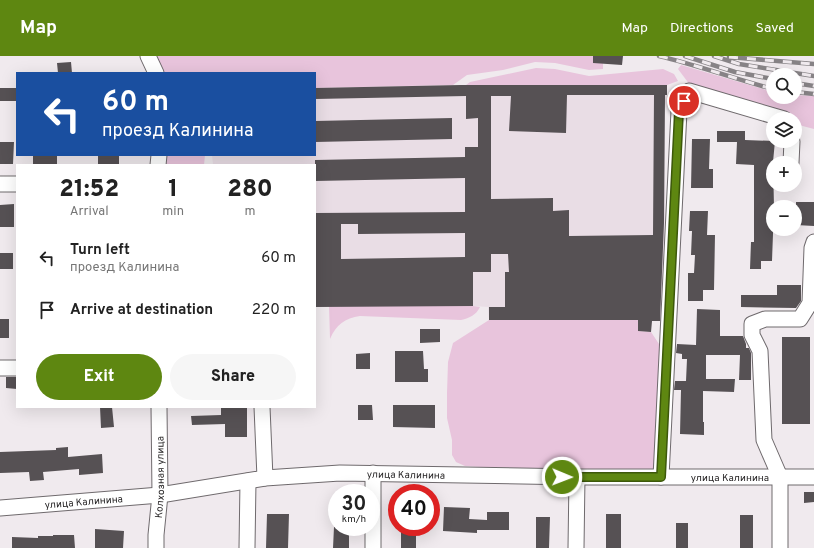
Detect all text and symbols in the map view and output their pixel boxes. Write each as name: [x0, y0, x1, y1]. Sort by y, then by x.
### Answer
text: Map: [20, 16, 57, 40]
text: Map: [622, 20, 648, 37]
text: Directions: [670, 20, 734, 37]
text: Saved: [756, 20, 794, 37]
map controls: [766, 68, 802, 236]
button: search: [766, 68, 802, 104]
pin: [667, 84, 701, 118]
text: 60 m: [102, 85, 169, 121]
icon: left: [36, 88, 88, 140]
icon: arrive: [673, 90, 695, 112]
button: layers: [766, 112, 802, 148]
text: проезд Калинина: [102, 120, 254, 143]
button: +: [766, 156, 802, 192]
text: 21:52: [59, 175, 119, 205]
text: 1: [168, 175, 178, 205]
text: 280: [227, 175, 273, 205]
button: −: [766, 200, 802, 236]
text: Arrival: [70, 204, 109, 220]
text: min: [162, 204, 184, 220]
text: m: [244, 204, 256, 220]
text: Turn left: [70, 241, 130, 260]
icon: left: [36, 247, 58, 269]
text: 60 m: [261, 249, 296, 268]
text: проезд Калинина: [70, 260, 179, 276]
icon: arrive: [36, 299, 58, 321]
text: Arrive at destination: [70, 301, 213, 320]
text: 220 m: [252, 301, 296, 320]
button: Exit: [36, 354, 162, 400]
button: Share: [170, 354, 296, 400]
street label: Колхозная улица: [153, 436, 168, 519]
position arrow: [541, 456, 583, 498]
street label: улица Калинина: [367, 468, 445, 483]
street label: улица Калинина: [691, 472, 769, 485]
speed limit sign: 40: [388, 484, 440, 536]
text: 30: [342, 492, 366, 518]
street label: улица Калинина: [44, 493, 123, 512]
text: km/h: [342, 513, 366, 526]

